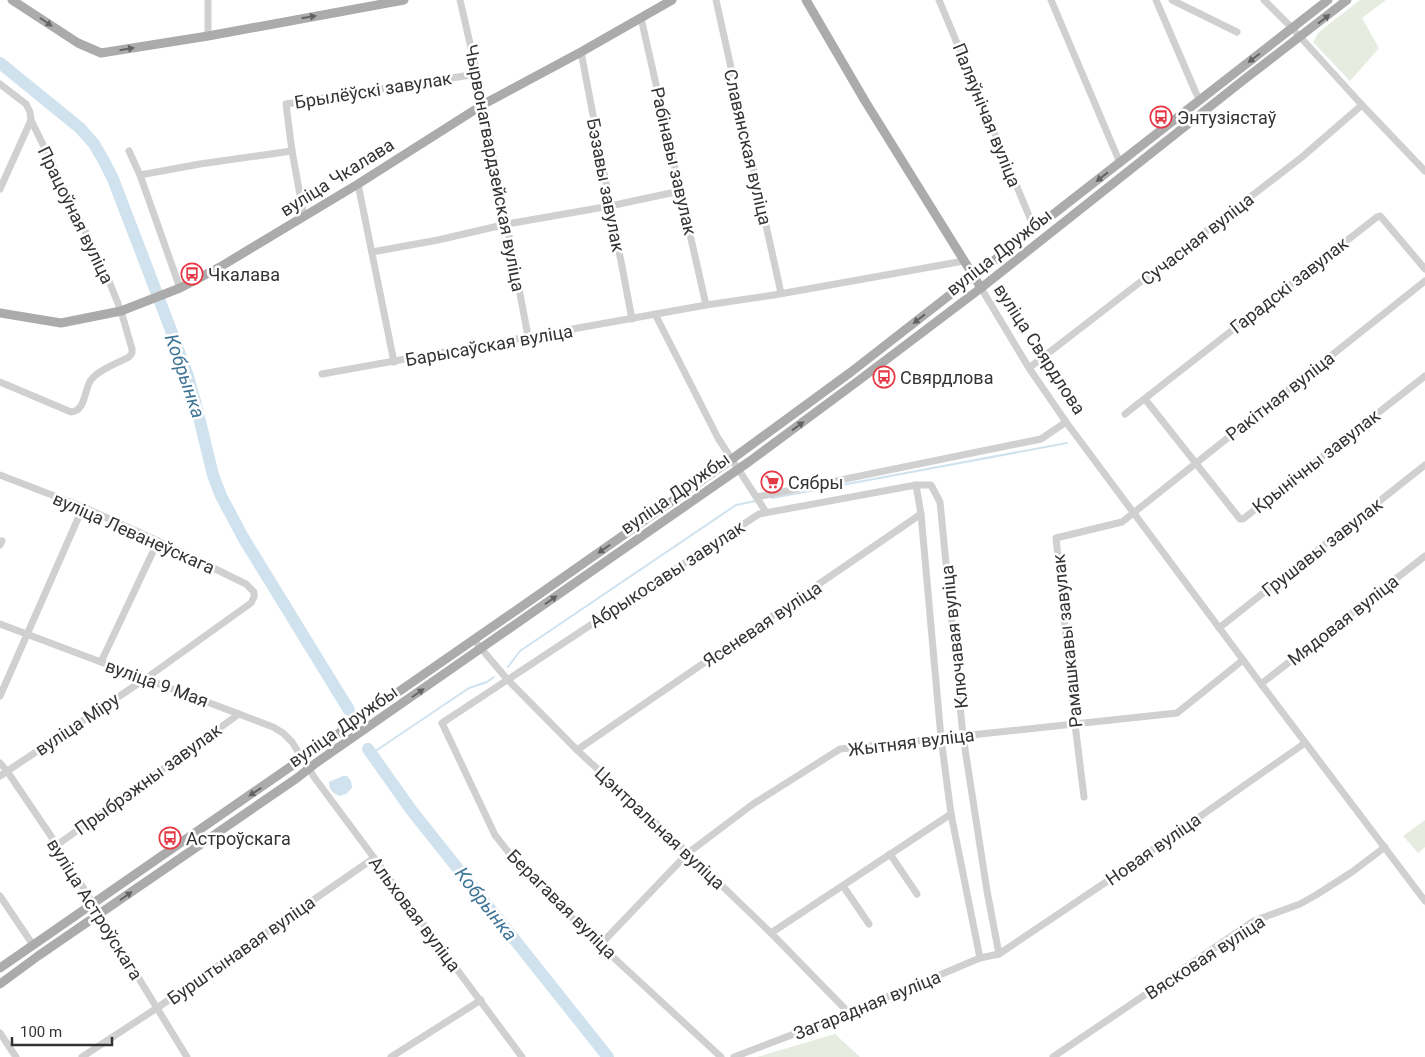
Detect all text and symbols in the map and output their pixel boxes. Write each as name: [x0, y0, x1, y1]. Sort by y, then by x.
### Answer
one-way arrow: [301, 13, 317, 21]
one-way arrow: [1317, 13, 1330, 24]
one-way arrow: [39, 17, 53, 27]
street label: Паляўнічая вуліца: [948, 40, 1026, 190]
street label: Чырвонагвардзейская вуліца: [461, 43, 529, 293]
one-way arrow: [119, 45, 135, 53]
one-way arrow: [1248, 52, 1261, 63]
street label: Брылёўскі завулак: [293, 67, 453, 113]
street label: Славянская вуліца: [720, 67, 776, 227]
street label: Рабінавы завулак: [647, 85, 701, 237]
bus stop icon: Энтузіястаў: [1149, 105, 1173, 129]
place label: Энтузіястаў: [1177, 107, 1277, 128]
street label: Бэзавы завулак: [583, 116, 629, 254]
street label: вуліца Чкалава: [276, 134, 398, 220]
street label: Працоўная вуліца: [34, 143, 118, 287]
one-way arrow: [1096, 171, 1109, 182]
street label: Сучасная вуліца: [1136, 188, 1258, 290]
street label: вуліца Дружбы: [942, 204, 1056, 300]
street label: Гарадскі завулак: [1226, 232, 1352, 338]
bus stop icon: Чкалава: [180, 262, 204, 286]
place label: Чкалава: [208, 264, 280, 285]
street label: вуліца Свярдлова: [990, 280, 1090, 418]
one-way arrow: [912, 314, 925, 325]
street label: Барысаўская вуліца: [404, 320, 574, 370]
water label: Кобрынка: [160, 331, 210, 421]
street label: Ракітная вуліца: [1222, 347, 1338, 445]
bus stop icon: Свярдлова: [872, 365, 896, 389]
place label: Свярдлова: [900, 367, 993, 388]
street label: Крынічны завулак: [1248, 405, 1384, 517]
one-way arrow: [791, 421, 805, 431]
street label: вуліца Дружбы: [617, 448, 733, 538]
supermarket icon: Сябры: [760, 470, 784, 494]
place label: Сябры: [788, 472, 844, 493]
street label: вуліца Леванеўскага: [50, 488, 218, 578]
street label: Грушавы завулак: [1258, 493, 1387, 601]
street label: Абрыкосавы завулак: [586, 516, 749, 632]
one-way arrow: [597, 544, 610, 554]
street label: Рамашкавы завулак: [1047, 553, 1087, 729]
street label: Ключавая вуліца: [936, 564, 972, 710]
street label: Мядовая вуліца: [1283, 570, 1403, 670]
street label: Ясеневая вуліца: [699, 577, 825, 671]
one-way arrow: [544, 595, 558, 605]
street label: вуліца 9 Мая: [103, 655, 211, 711]
street label: вуліца Дружбы: [285, 681, 401, 771]
street label: вуліца Міру: [31, 688, 123, 760]
one-way arrow: [411, 688, 424, 698]
street label: Прыбрэжны завулак: [71, 719, 226, 839]
street label: Жытняя вуліца: [847, 724, 975, 760]
street label: Цэнтральная вуліца: [591, 762, 729, 894]
one-way arrow: [248, 787, 262, 797]
street label: Новая вуліца: [1101, 809, 1205, 889]
bus stop icon: Астроўскага: [158, 826, 182, 850]
place label: Астроўскага: [186, 828, 291, 849]
street label: вуліца Астроўскага: [43, 834, 147, 984]
street label: Берагавая вуліца: [503, 845, 621, 963]
street label: Альховая вуліца: [365, 852, 465, 976]
water label: Кобрынка: [450, 862, 522, 946]
one-way arrow: [119, 891, 133, 901]
street label: Бурштынавая вуліца: [163, 891, 319, 1009]
street label: Вясковая вуліца: [1141, 911, 1269, 1003]
street label: Загарадная вуліца: [790, 966, 944, 1044]
scale bar: [12, 1014, 112, 1046]
text: 100 m: [20, 1023, 62, 1041]

